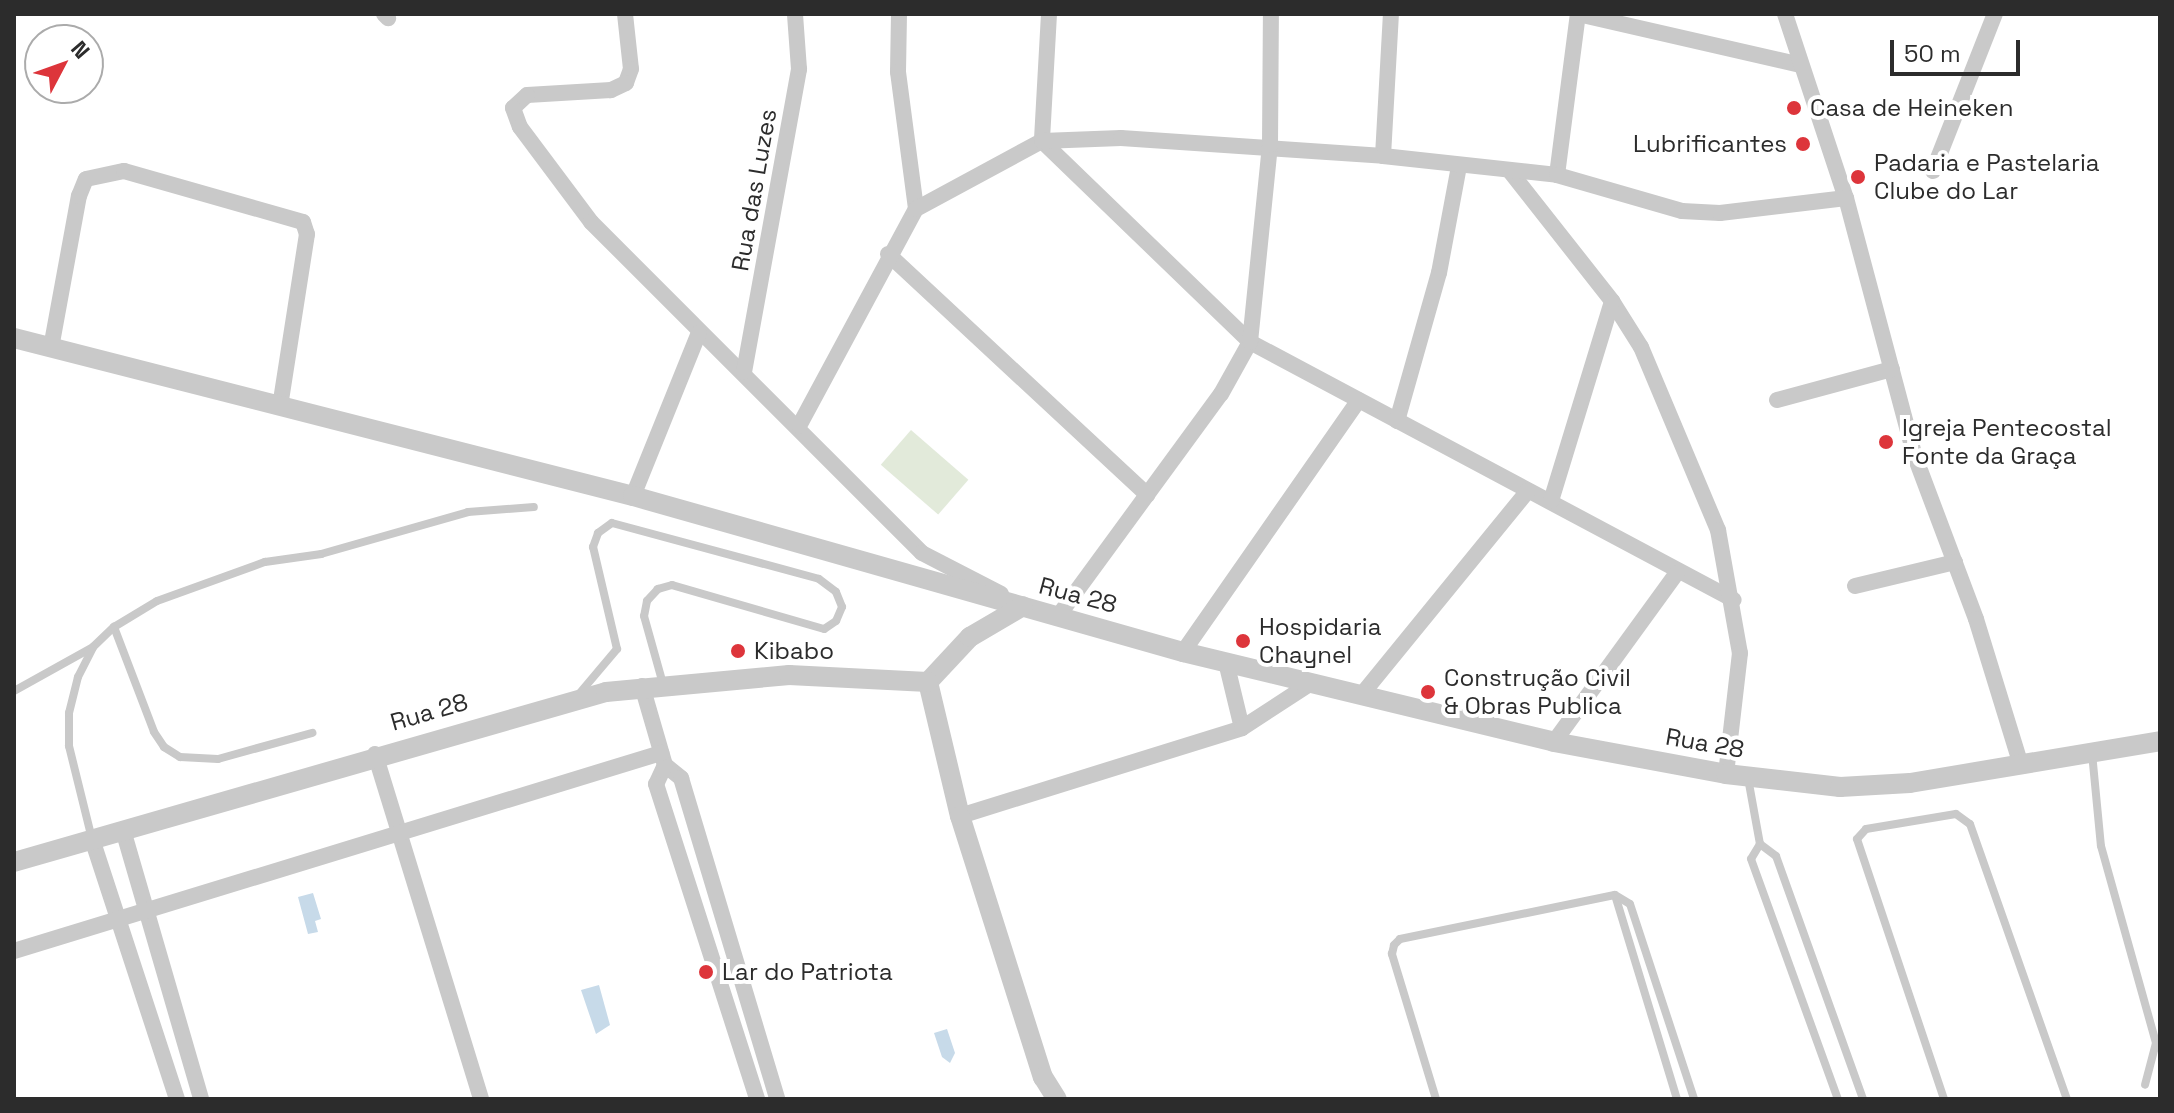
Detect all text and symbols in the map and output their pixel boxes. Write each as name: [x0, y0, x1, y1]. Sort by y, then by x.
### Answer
north arrow: [24, 24, 104, 104]
scale bar: [1894, 24, 2024, 74]
text: N: [65, 35, 96, 64]
text: 50 m: [1904, 38, 1961, 69]
place label: Casa de Heineken: [1810, 94, 2013, 122]
marker: Casa de Heineken: [1785, 99, 1803, 117]
street label: Rua das Luzes: [726, 107, 782, 273]
place label: Lubrificantes: [1633, 130, 1787, 158]
marker: Lubrificantes: [1794, 135, 1812, 153]
place label: Padaria e Pastelaria Clube do Lar: [1874, 149, 2100, 205]
marker: Padaria e Pastelaria Clube do Lar: [1849, 168, 1867, 186]
place label: Igreja Pentecostal Fonte da Graça: [1902, 414, 2112, 470]
marker: Igreja Pentecostal Fonte da Graça: [1877, 433, 1895, 451]
street label: Rua 28: [1036, 571, 1120, 619]
place label: Hospidaria Chaynel: [1259, 613, 1382, 669]
marker: Hospidaria Chaynel: [1234, 632, 1252, 650]
place label: Kibabo: [754, 637, 834, 665]
marker: Kibabo: [729, 642, 747, 660]
place label: Construção Civil & Obras Publica: [1444, 664, 1631, 720]
marker: Construção Civil & Obras Publica: [1419, 683, 1437, 701]
street label: Rua 28: [387, 687, 471, 737]
street label: Rua 28: [1663, 722, 1747, 764]
place label: Lar do Patriota: [722, 958, 893, 986]
marker: Lar do Patriota: [697, 963, 715, 981]

